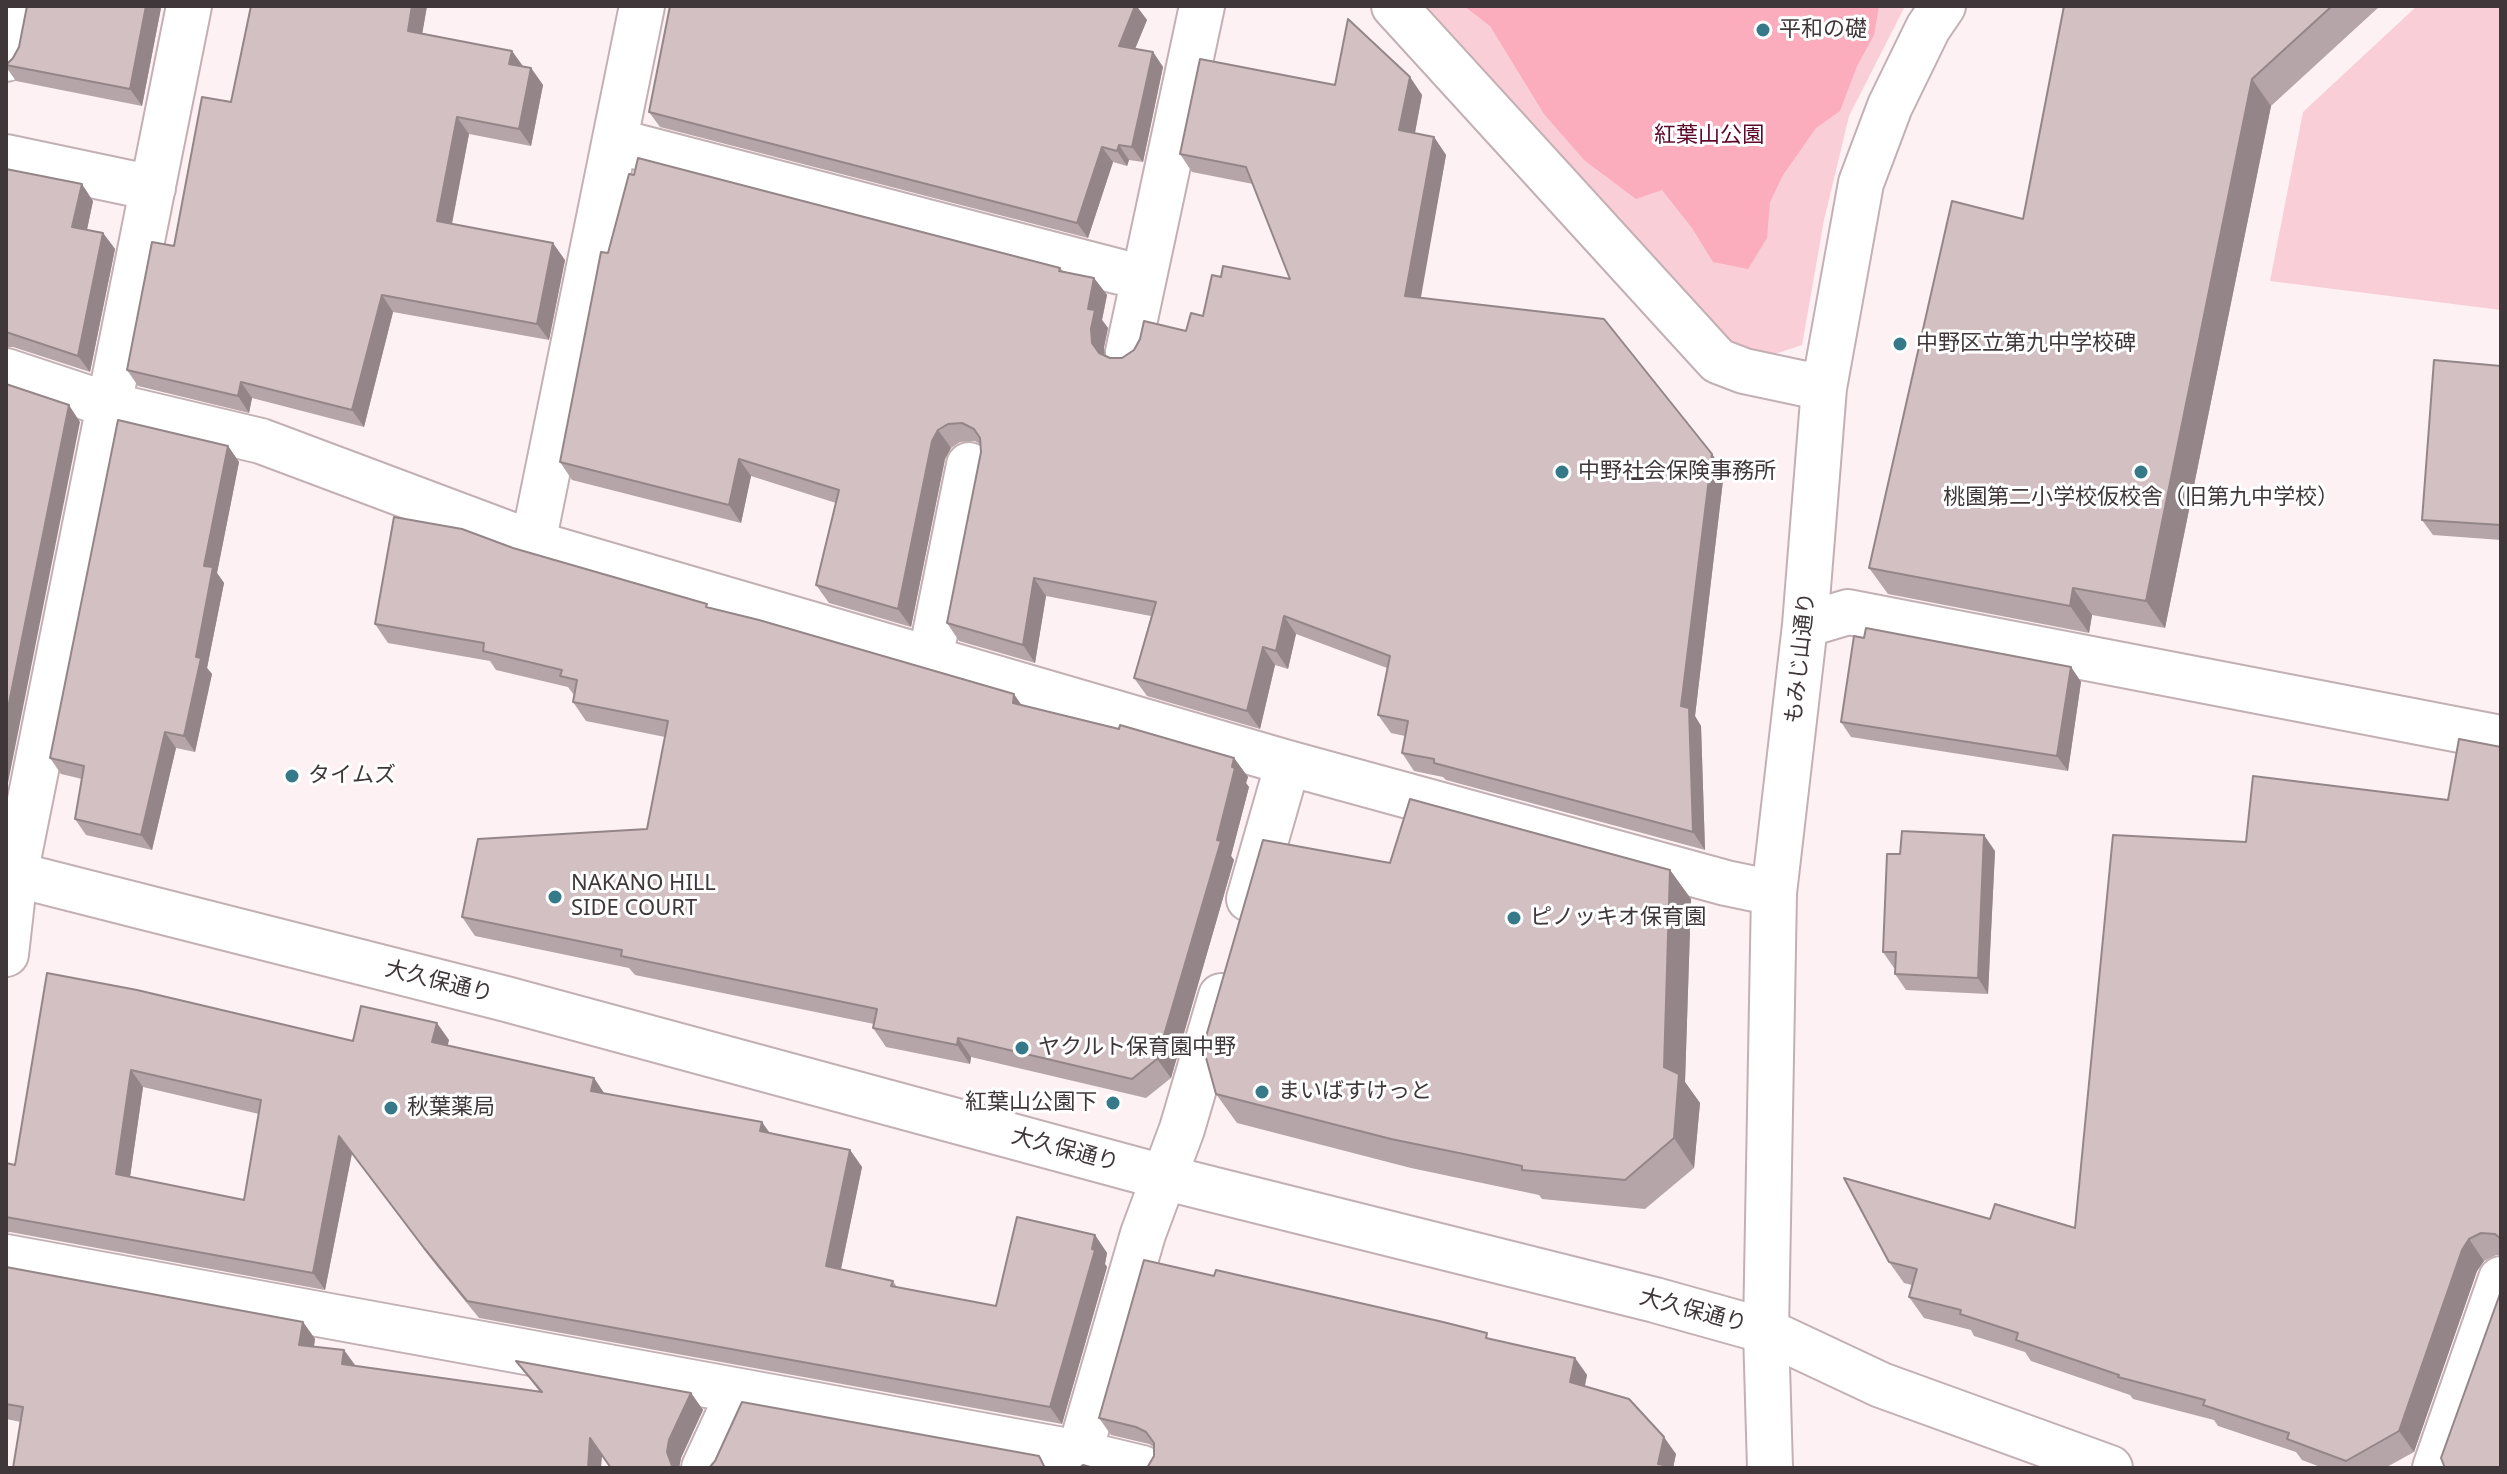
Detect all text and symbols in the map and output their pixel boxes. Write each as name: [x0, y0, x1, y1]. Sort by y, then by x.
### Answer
place label: 平和の礎: [1779, 17, 1867, 43]
marker: 平和の礎: [1754, 21, 1772, 39]
park label: 紅葉山公園: [1654, 123, 1764, 149]
place label: 中野区立第九中学校碑: [1916, 331, 2136, 357]
marker: 中野区立第九中学校碑: [1891, 335, 1909, 353]
place label: 中野社会保険事務所: [1578, 459, 1776, 485]
marker: 中野社会保険事務所: [1553, 463, 1571, 481]
marker: 桃園第二小学校仮校舎（旧第九中学校）: [2132, 463, 2150, 481]
place label: 桃園第二小学校仮校舎（旧第九中学校）: [1943, 485, 2339, 511]
street label: もみじ山通り: [1781, 591, 1821, 725]
place label: タイムズ: [308, 763, 396, 789]
marker: タイムズ: [283, 767, 301, 785]
place label: NAKANO HILL SIDE COURT: [571, 871, 716, 922]
marker: NAKANO HILL SIDE COURT: [546, 888, 564, 906]
place label: ピノッキオ保育園: [1530, 905, 1706, 931]
marker: ピノッキオ保育園: [1505, 909, 1523, 927]
street label: 大久保通り: [382, 956, 496, 1008]
place label: ヤクルト保育園中野: [1038, 1035, 1236, 1061]
marker: ヤクルト保育園中野: [1013, 1039, 1031, 1057]
place label: まいばすけっと: [1278, 1079, 1432, 1105]
marker: まいばすけっと: [1253, 1083, 1271, 1101]
place label: 紅葉山公園下: [965, 1090, 1097, 1116]
marker: 紅葉山公園下: [1104, 1094, 1122, 1112]
place label: 秋葉薬局: [407, 1095, 495, 1121]
marker: 秋葉薬局: [382, 1099, 400, 1117]
street label: 大久保通り: [1008, 1123, 1122, 1177]
street label: 大久保通り: [1636, 1284, 1750, 1338]

